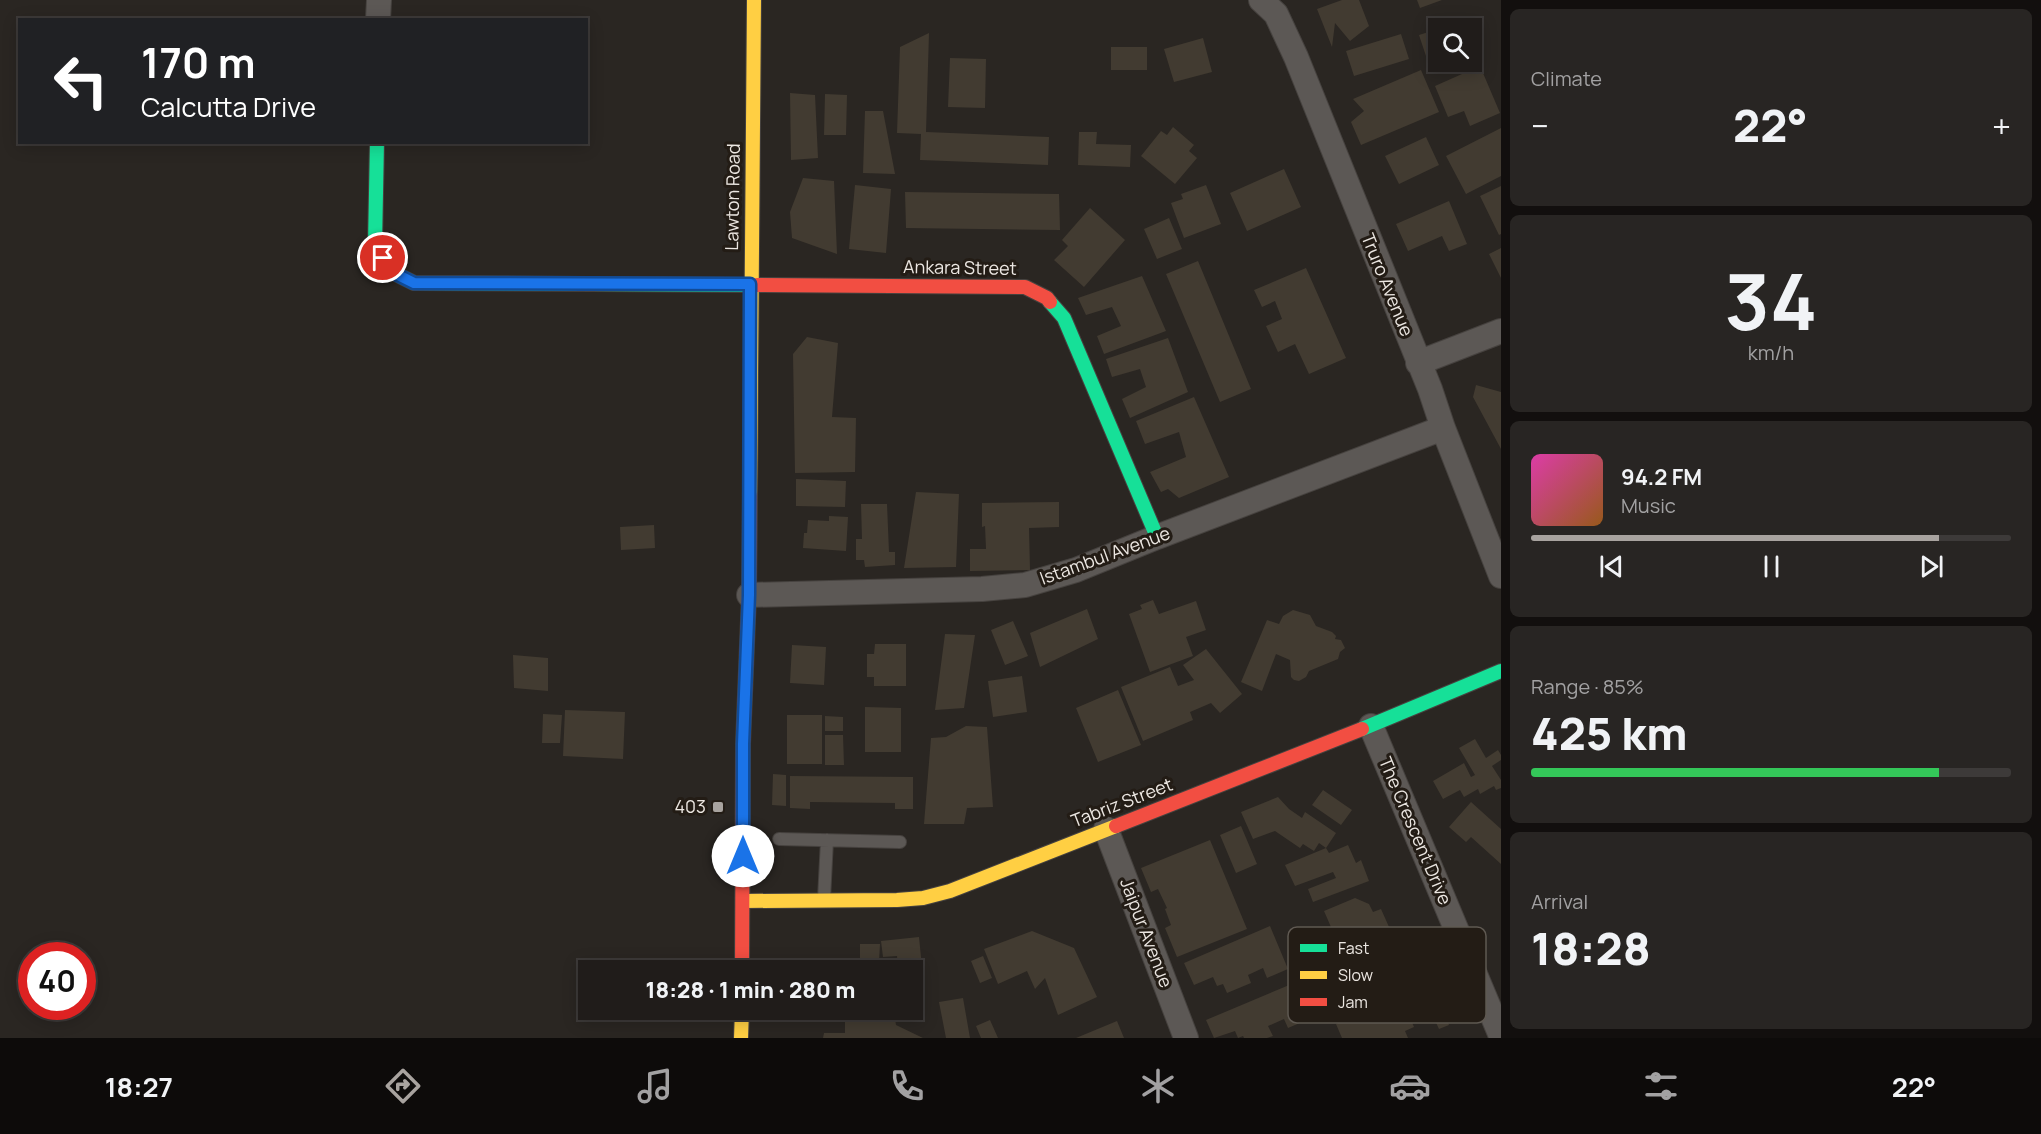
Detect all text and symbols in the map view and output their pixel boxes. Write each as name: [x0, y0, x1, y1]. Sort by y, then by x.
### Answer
map controls: [1428, 18, 1482, 72]
button: search: [1428, 18, 1482, 72]
text: 170 m: [141, 33, 256, 91]
icon: left: [42, 42, 120, 120]
text: Climate: [1531, 65, 1602, 92]
text: Calcutta Drive: [141, 88, 316, 125]
text: 22°: [1733, 94, 1808, 156]
text: −: [1531, 103, 1549, 148]
text: +: [1992, 103, 2011, 148]
street label: Lawton Road: [719, 143, 745, 251]
street label: Truro Avenue: [1356, 230, 1420, 340]
pin: [357, 232, 408, 283]
icon: arrive: [366, 241, 399, 274]
text: 34: [1725, 247, 1817, 353]
street label: Ankara Street: [903, 254, 1017, 280]
text: km/h: [1748, 339, 1794, 366]
text: 94.2 FM: [1621, 462, 1702, 492]
text: Music: [1621, 492, 1676, 519]
street label: Istambul Avenue: [1036, 520, 1173, 590]
icon: previous: [1595, 550, 1628, 583]
icon: pause: [1755, 550, 1788, 583]
icon: next: [1915, 550, 1948, 583]
text: Range · 85%: [1531, 673, 1644, 700]
text: 425 km: [1531, 702, 1687, 764]
street label: The Crescent Drive: [1374, 753, 1458, 908]
street label: Tabriz Street: [1067, 772, 1176, 832]
place label: 403: [674, 794, 706, 818]
marker: 403: [711, 800, 725, 814]
position arrow: [711, 824, 775, 888]
street label: Jaipur Avenue: [1115, 874, 1179, 991]
text: Arrival: [1531, 888, 1588, 915]
text: 18:28: [1531, 917, 1651, 979]
legend: [1288, 927, 1486, 1023]
text: Fast: [1338, 937, 1369, 959]
speed limit sign: 40: [18, 942, 96, 1020]
text: Slow: [1338, 964, 1373, 986]
text: 18:28 · 1 min · 280 m: [646, 975, 855, 1005]
text: Jam: [1338, 991, 1368, 1013]
icon: directions: [382, 1065, 424, 1107]
icon: music: [634, 1065, 676, 1107]
icon: phone: [886, 1065, 928, 1107]
icon: climate: [1137, 1065, 1179, 1107]
icon: car: [1389, 1065, 1431, 1107]
icon: filters: [1640, 1065, 1682, 1107]
text: 18:27: [105, 1068, 173, 1105]
text: 22°: [1892, 1068, 1936, 1105]

